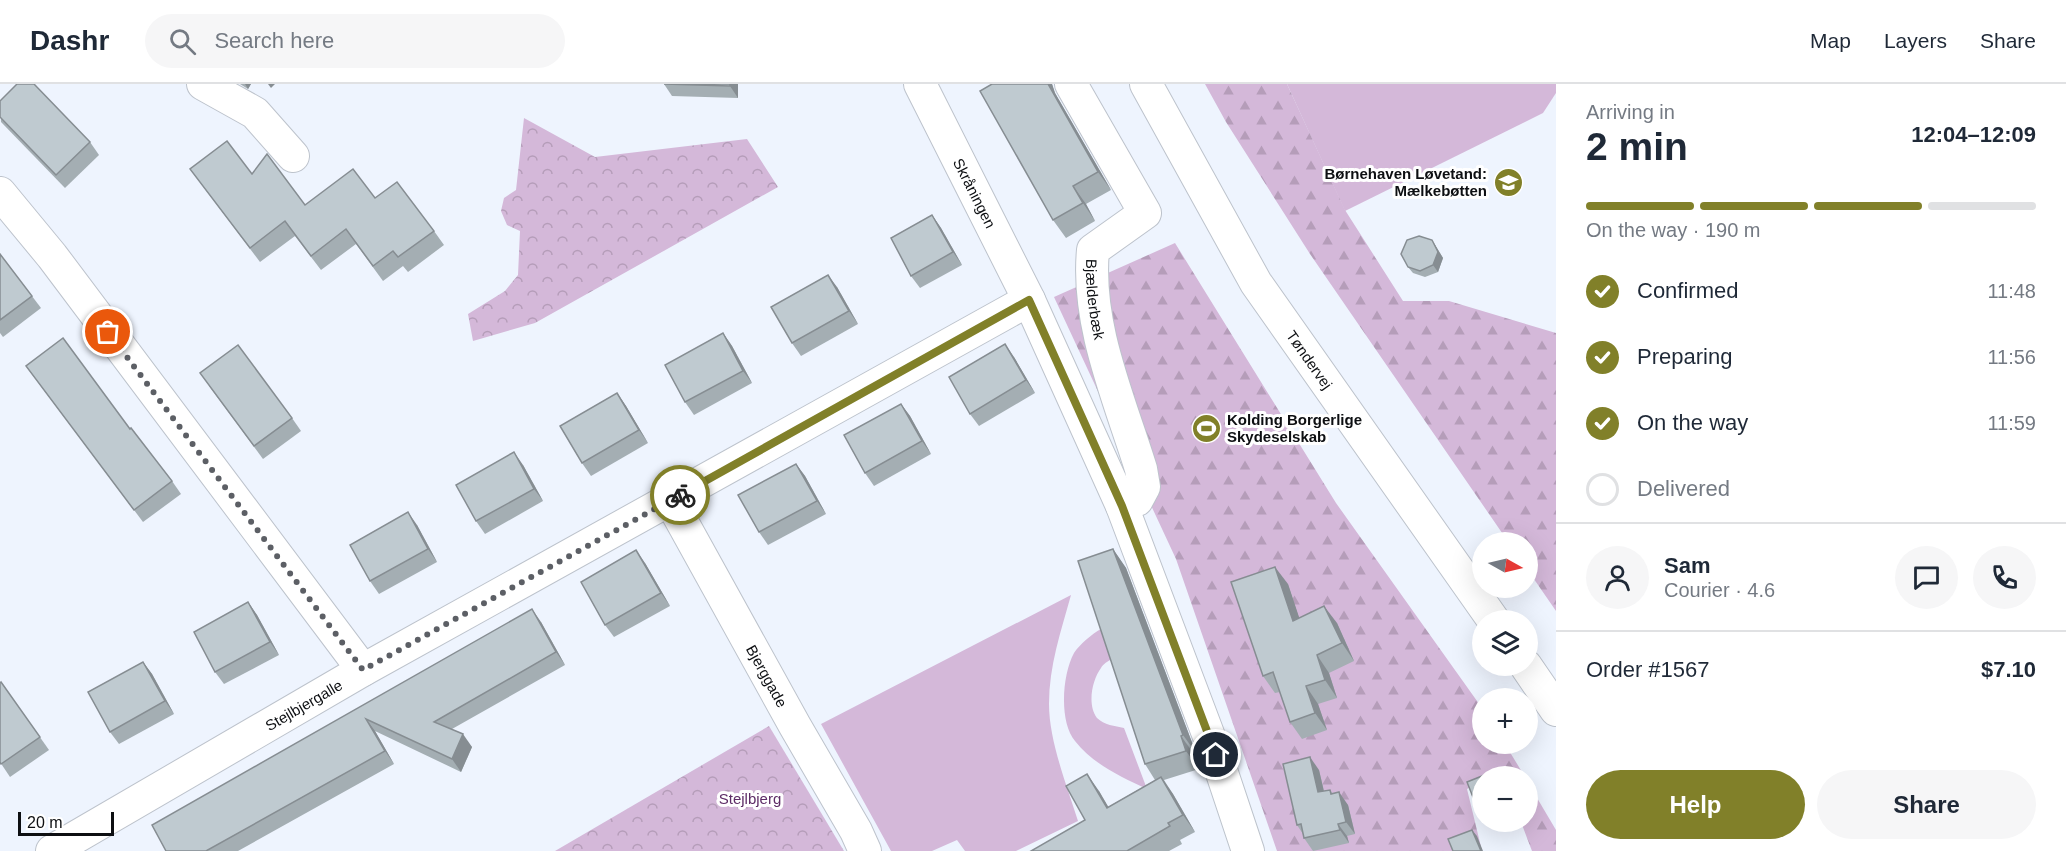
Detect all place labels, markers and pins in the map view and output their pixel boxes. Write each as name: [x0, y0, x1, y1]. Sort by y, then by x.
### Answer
place label: Børnehaven Løvetand: Mælkebøtten: [1324, 165, 1487, 199]
school or university icon: Børnehaven Løvetand: Mælkebøtten: [1492, 166, 1524, 198]
pin: [82, 306, 133, 357]
place label: Kolding Borgerlige Skydeselskab: [1227, 411, 1362, 445]
sports icon: Kolding Borgerlige Skydeselskab: [1190, 412, 1222, 444]
pin: [1190, 729, 1241, 780]

